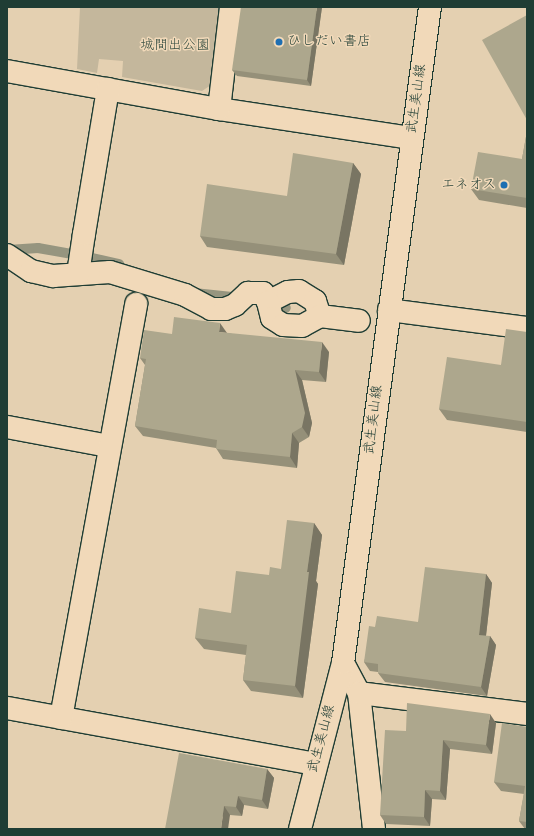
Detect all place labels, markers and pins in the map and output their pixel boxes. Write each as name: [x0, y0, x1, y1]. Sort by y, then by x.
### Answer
place label: ひしだい書店: [287, 34, 371, 50]
marker: ひしだい書店: [274, 37, 284, 47]
place label: エネオス: [440, 177, 496, 193]
marker: エネオス: [499, 180, 509, 190]

